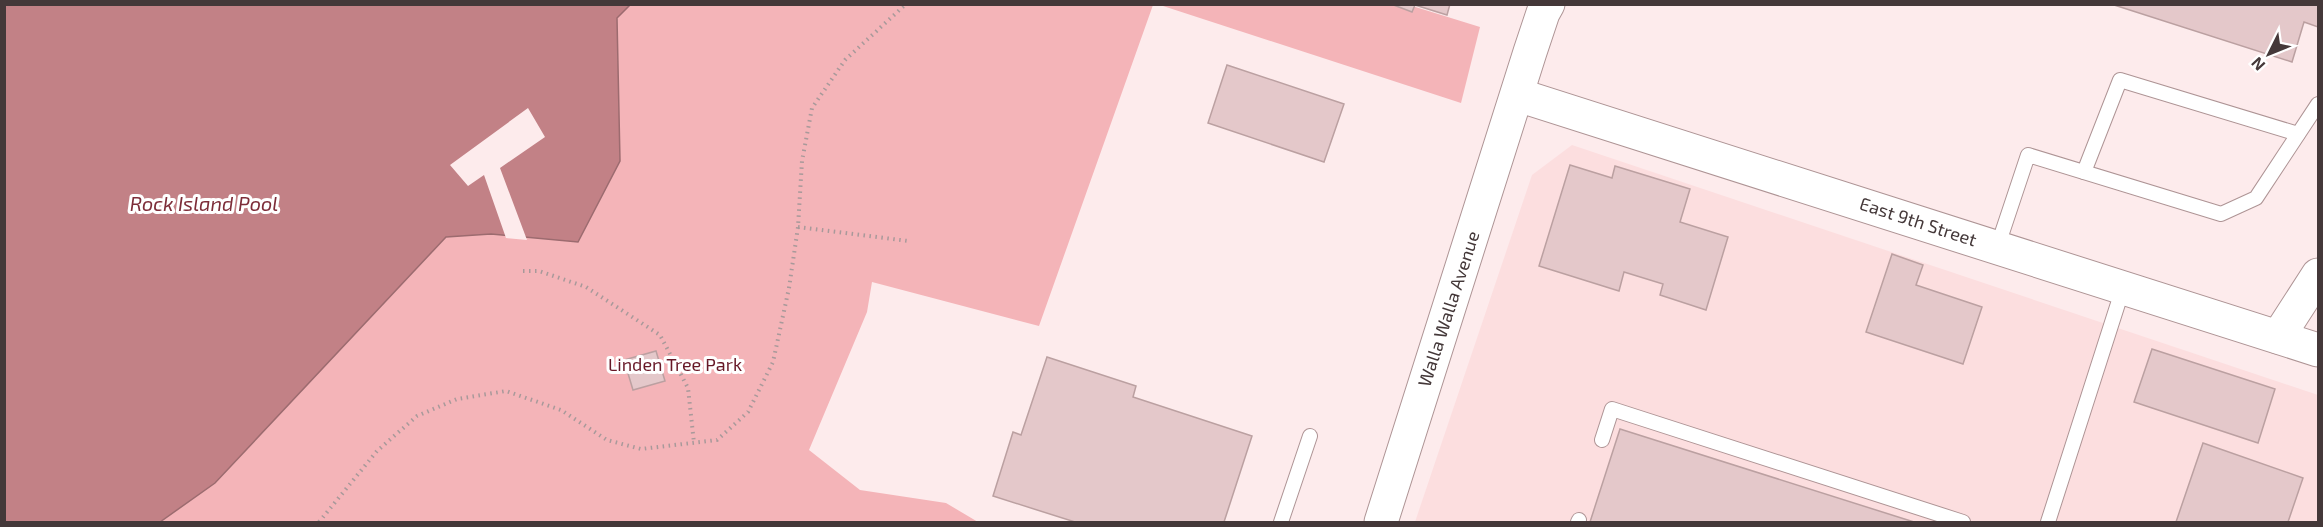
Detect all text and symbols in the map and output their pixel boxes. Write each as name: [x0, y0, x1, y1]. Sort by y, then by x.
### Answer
north arrow: [2239, 24, 2299, 84]
text: N: [2247, 54, 2269, 75]
water label: Rock Island Pool: [130, 191, 278, 215]
street label: East 9th Street: [1857, 192, 1980, 250]
street label: Walla Walla Avenue: [1413, 228, 1484, 389]
park label: Linden Tree Park: [608, 353, 742, 375]

